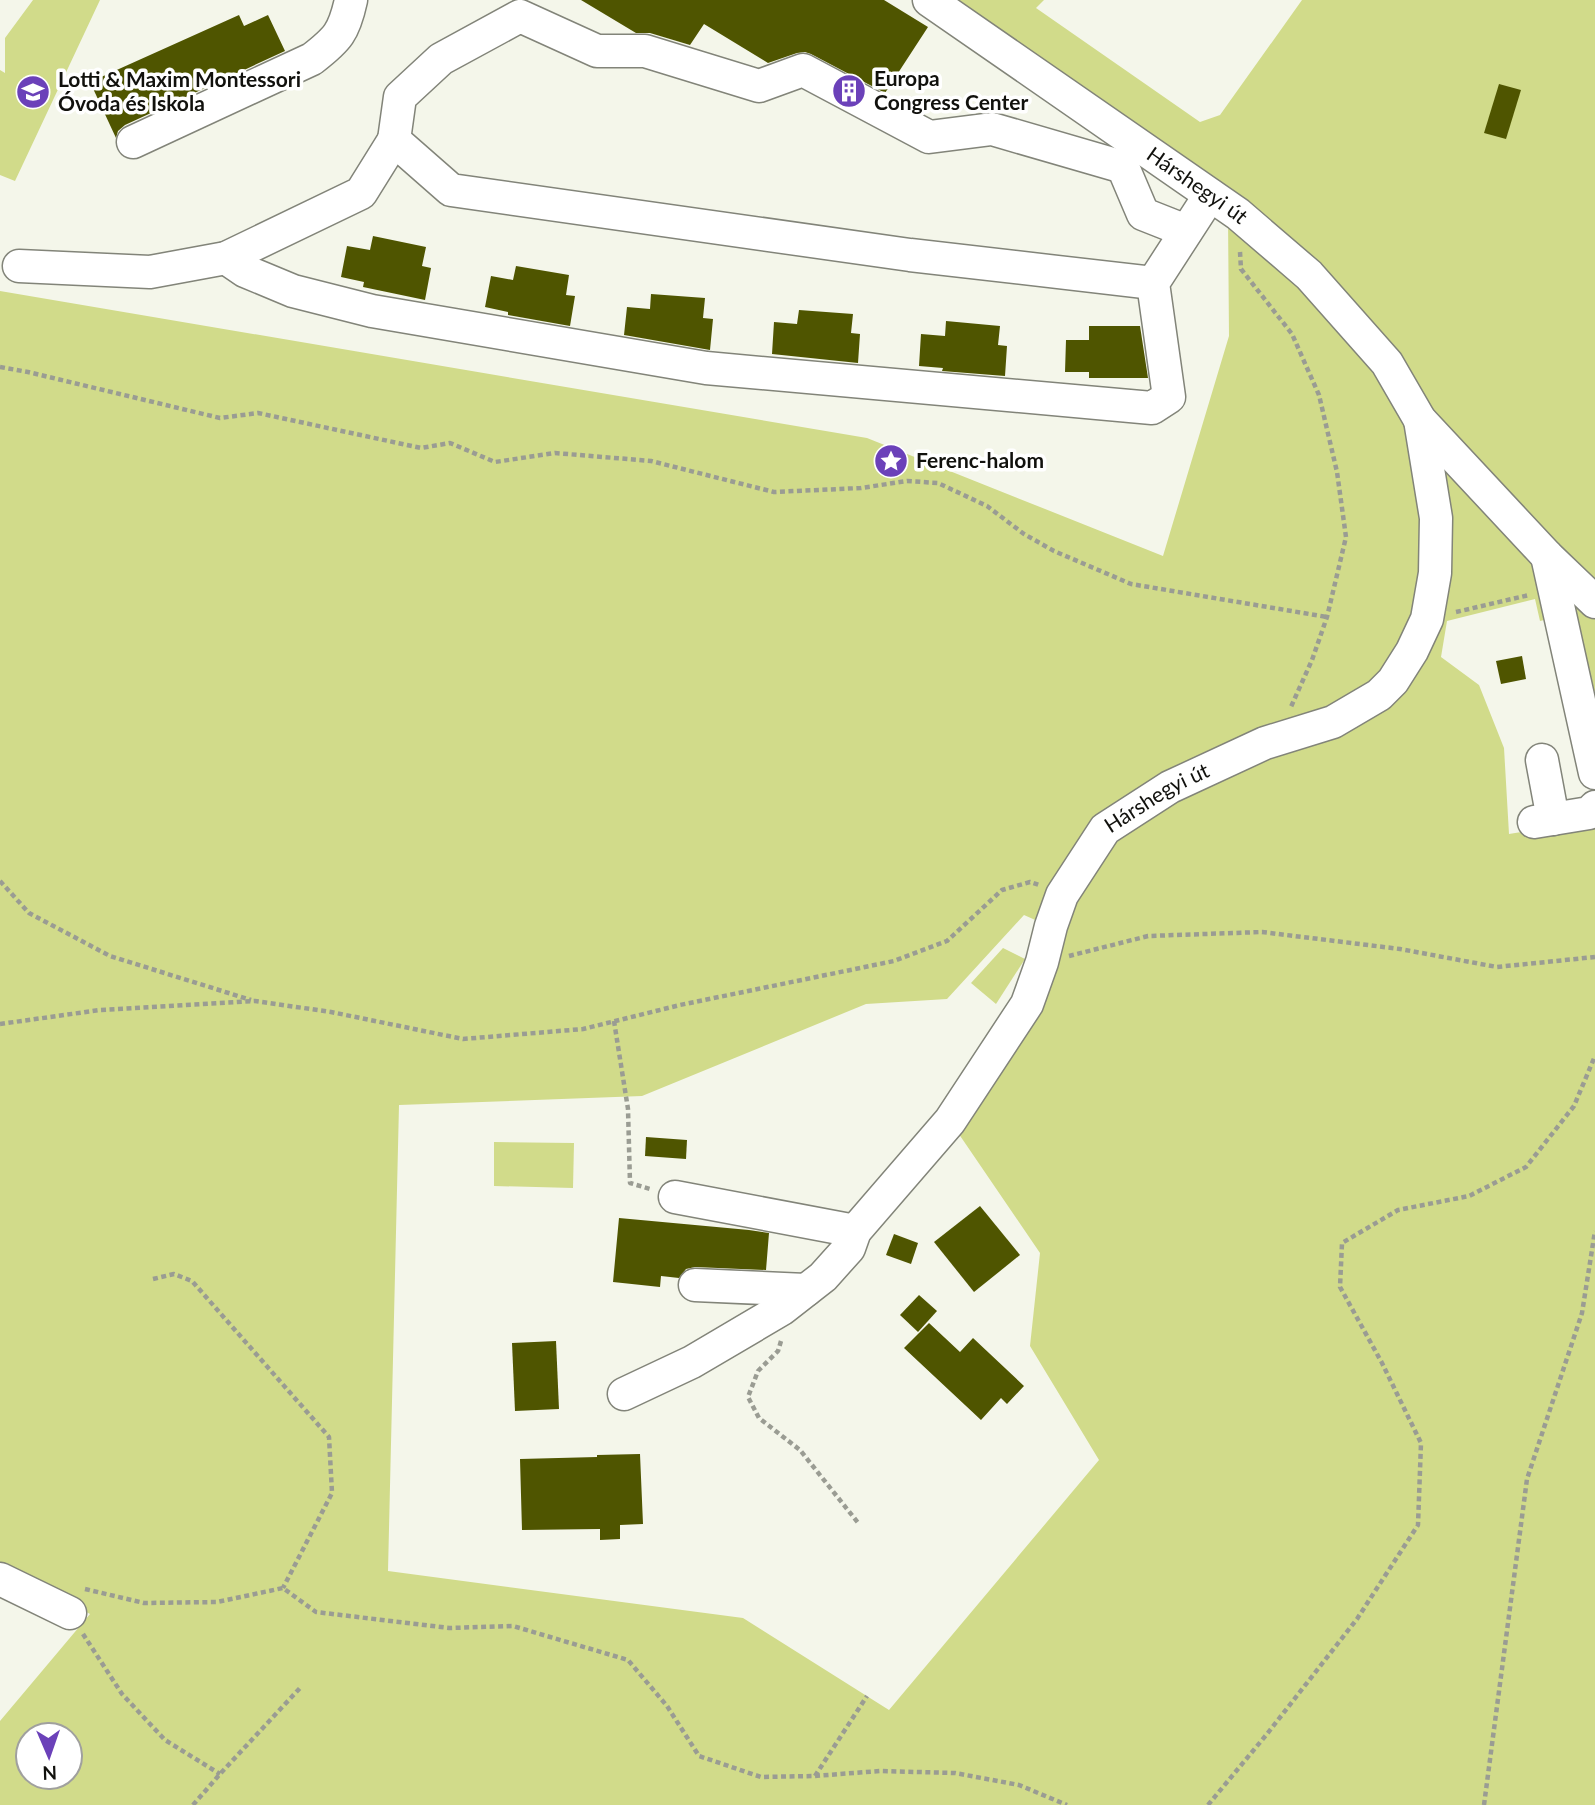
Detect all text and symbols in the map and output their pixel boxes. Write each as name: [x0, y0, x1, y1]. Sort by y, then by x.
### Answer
place label: Europa Congress Center: [874, 65, 1028, 114]
place label: Lotti & Maxim Montessori Óvoda és Iskola: [58, 66, 301, 115]
building icon: Europa Congress Center: [830, 72, 868, 110]
school or university icon: Lotti & Maxim Montessori Óvoda és Iskola: [14, 73, 52, 111]
street label: Hárshegyi út: [1143, 141, 1254, 228]
place icon: Ferenc-halom: [872, 442, 910, 480]
place label: Ferenc-halom: [916, 447, 1044, 472]
street label: Hárshegyi út: [1099, 757, 1213, 837]
north arrow: [14, 1721, 84, 1791]
text: N: [42, 1762, 57, 1785]

